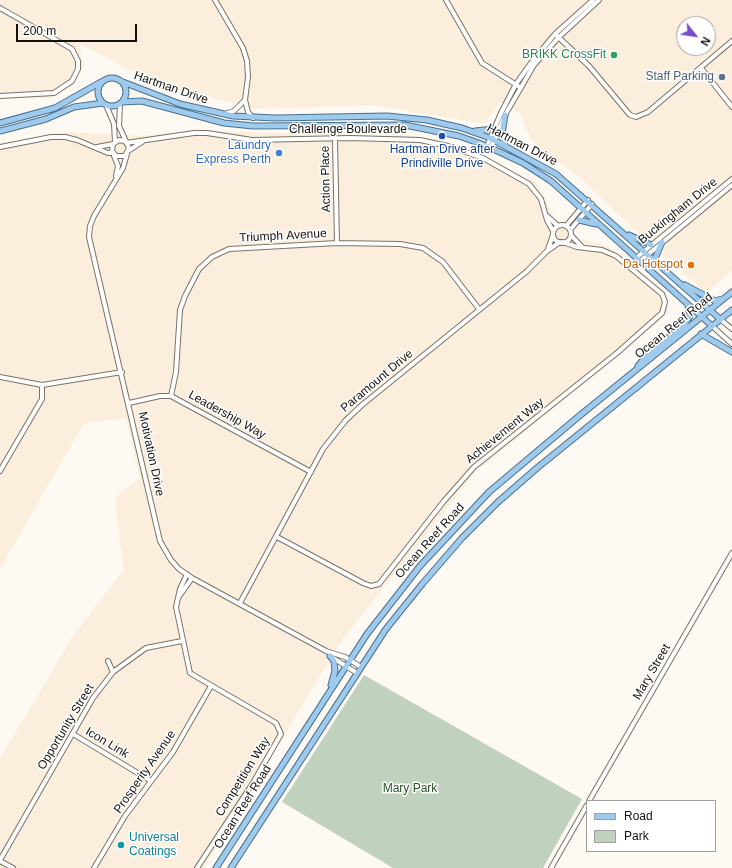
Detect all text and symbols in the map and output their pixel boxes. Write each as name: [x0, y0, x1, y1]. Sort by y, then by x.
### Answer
scale bar: [18, 16, 139, 42]
north arrow: [676, 16, 716, 56]
text: 200 m: [23, 24, 56, 38]
text: N: [698, 35, 713, 48]
place label: BRIKK CrossFit: [522, 48, 606, 62]
marker: BRIKK CrossFit: [609, 50, 619, 60]
street label: Hartman Drive: [132, 69, 210, 107]
place label: Staff Parking: [646, 70, 714, 84]
marker: Staff Parking: [717, 72, 727, 82]
street label: Hartman Drive: [484, 121, 560, 169]
street label: Challenge Boulevarde: [289, 123, 407, 137]
marker: Hartman Drive after Prindiville Drive: [437, 131, 447, 141]
place label: Laundry Express Perth: [196, 139, 271, 167]
place label: Hartman Drive after Prindiville Drive: [390, 143, 494, 171]
street label: Action Place: [318, 146, 334, 212]
marker: Laundry Express Perth: [274, 148, 284, 158]
street label: Buckingham Drive: [636, 175, 720, 247]
street label: Triumph Avenue: [239, 227, 327, 245]
place label: Da Hotspot: [623, 258, 683, 272]
marker: Da Hotspot: [686, 260, 696, 270]
street label: Ocean Reef Road: [632, 290, 716, 362]
street label: Paramount Drive: [338, 347, 416, 415]
street label: Leadership Way: [186, 388, 268, 442]
street label: Achievement Way: [463, 395, 547, 467]
street label: Motivation Drive: [135, 410, 167, 498]
street label: Ocean Reef Road: [393, 500, 467, 582]
street label: Mary Street: [630, 642, 674, 702]
street label: Opportunity Street: [35, 682, 97, 772]
street label: Icon Link: [83, 724, 131, 762]
street label: Prosperity Avenue: [111, 728, 179, 816]
street label: Competition Way: [213, 735, 273, 819]
street label: Ocean Reef Road: [211, 762, 275, 852]
park label: Mary Park: [383, 782, 437, 796]
legend: [586, 800, 716, 852]
text: Road: [624, 809, 653, 823]
text: Park: [624, 829, 649, 843]
place label: Universal Coatings: [129, 831, 179, 859]
marker: Universal Coatings: [116, 840, 126, 850]

